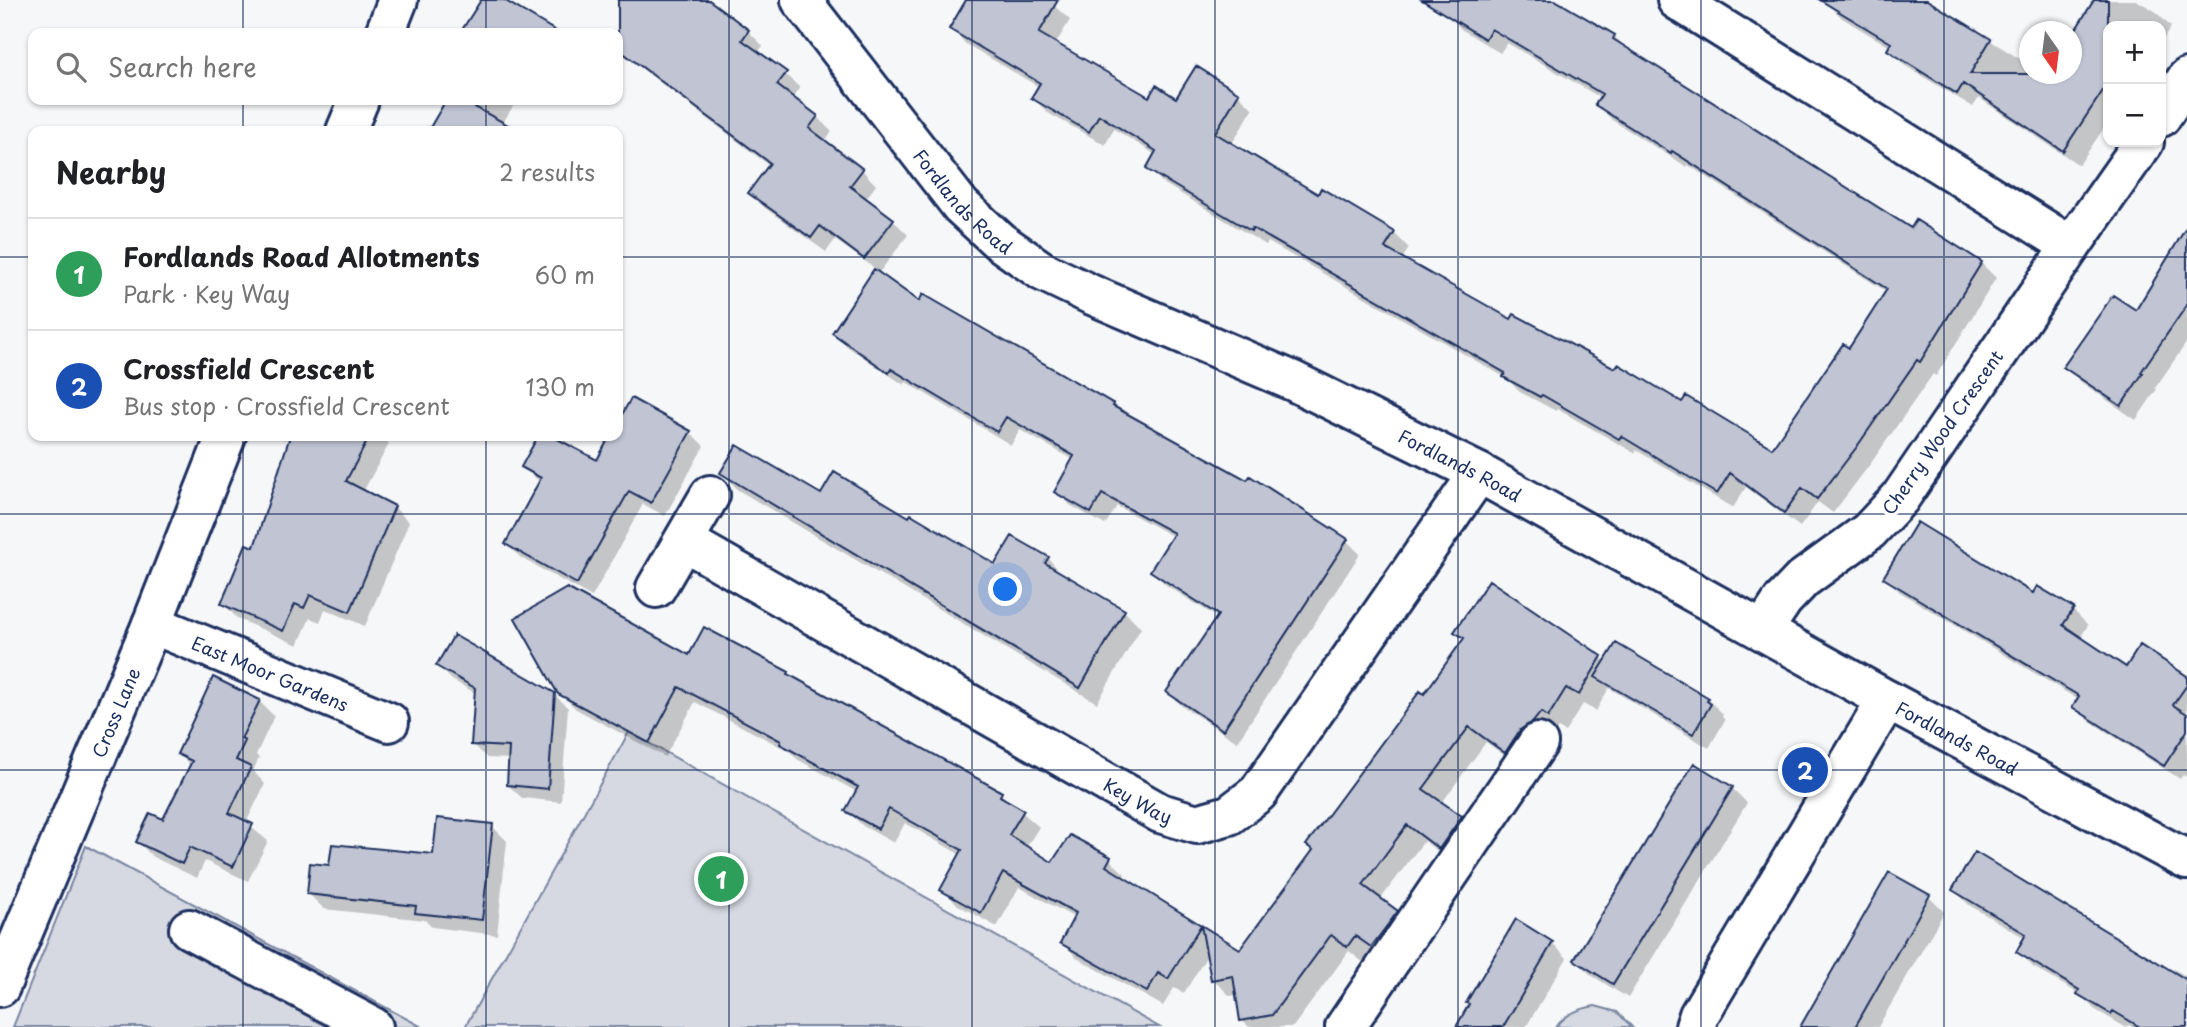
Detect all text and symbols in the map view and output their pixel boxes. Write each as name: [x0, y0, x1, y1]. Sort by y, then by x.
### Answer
north arrow: [2019, 21, 2082, 84]
map controls: [2103, 21, 2166, 147]
button: +: [2103, 21, 2166, 84]
search box: [28, 28, 623, 105]
text: Search here: [108, 47, 257, 86]
icon: search: [52, 48, 90, 86]
button: −: [2103, 84, 2166, 147]
street label: Fordlands Road: [908, 143, 1018, 260]
text: Nearby: [56, 149, 166, 194]
text: 2 results: [499, 154, 595, 189]
text: Fordlands Road Allotments: [123, 237, 480, 276]
text: 1: [74, 257, 85, 292]
text: 60 m: [535, 257, 595, 292]
text: Park · Key Way: [123, 276, 290, 311]
street label: Cherry Wood Crescent: [1875, 344, 2009, 520]
text: Crossfield Crescent: [123, 349, 375, 388]
text: 2: [71, 369, 87, 404]
text: 130 m: [525, 369, 595, 404]
text: Bus stop · Crossfield Crescent: [123, 388, 450, 423]
street label: Fordlands Road: [1394, 422, 1527, 508]
your location: [988, 572, 1022, 606]
street label: East Moor Gardens: [188, 628, 353, 717]
street label: Cross Lane: [84, 663, 146, 761]
street label: Fordlands Road: [1891, 694, 2023, 781]
pin: 2: [1782, 744, 1828, 796]
street label: Key Way: [1099, 770, 1175, 829]
pin: 1: [698, 853, 744, 905]

